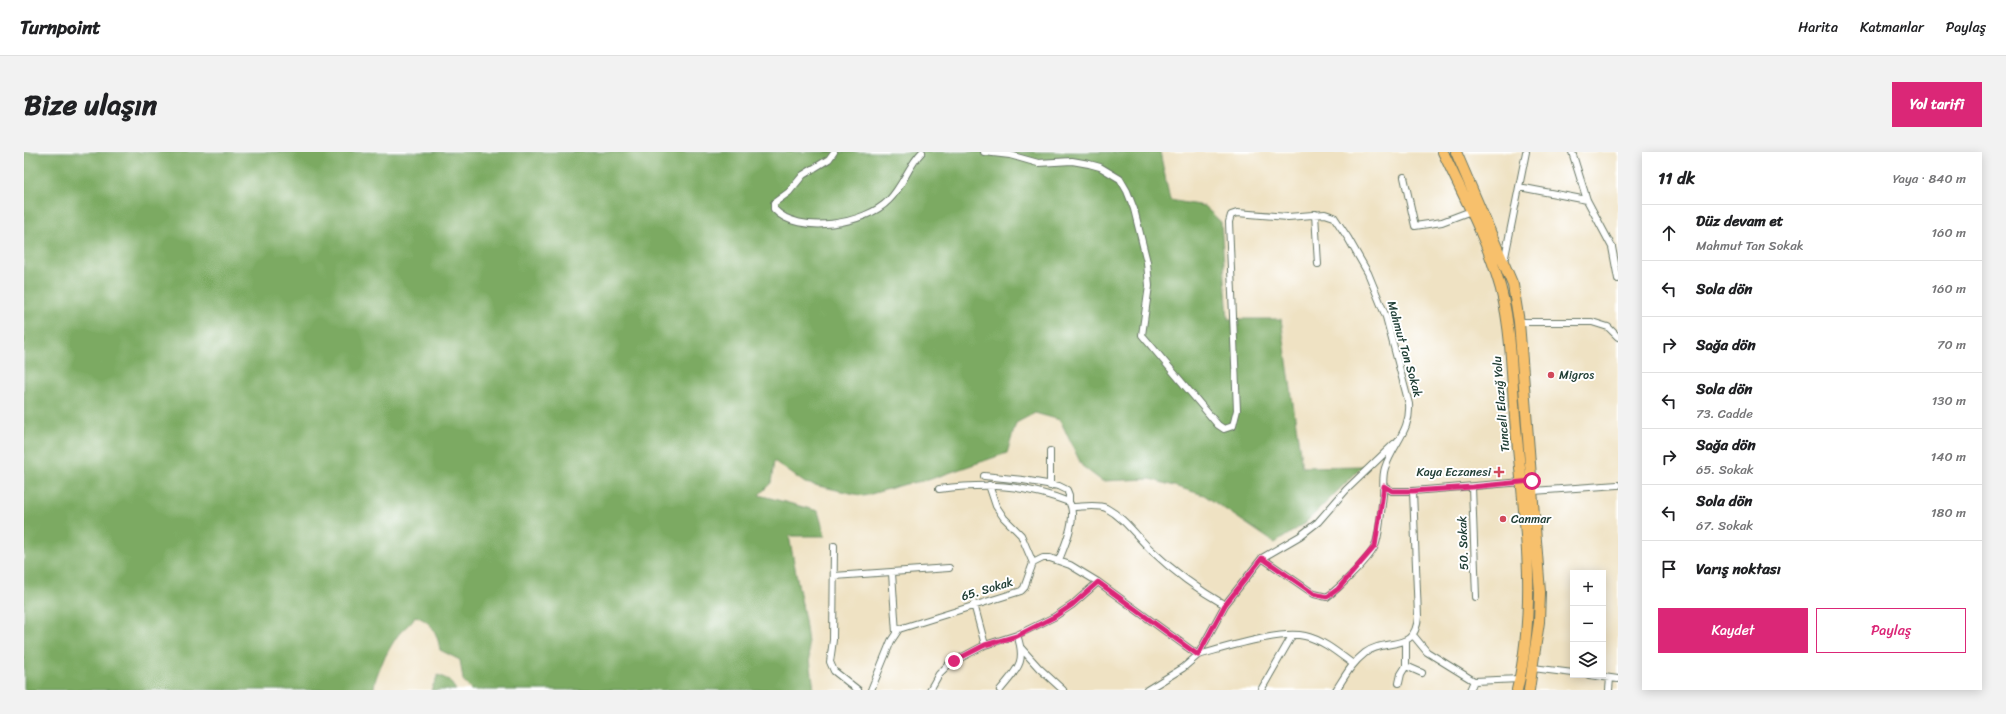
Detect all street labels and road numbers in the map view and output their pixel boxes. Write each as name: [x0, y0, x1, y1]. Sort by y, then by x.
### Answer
street label: Mahmut Tan Sokak: [1381, 298, 1429, 400]
street label: Tunceli Elazığ Yolu: [1486, 355, 1516, 453]
street label: 50. Sokak: [1451, 515, 1475, 570]
street label: 65. Sokak: [958, 571, 1016, 607]

